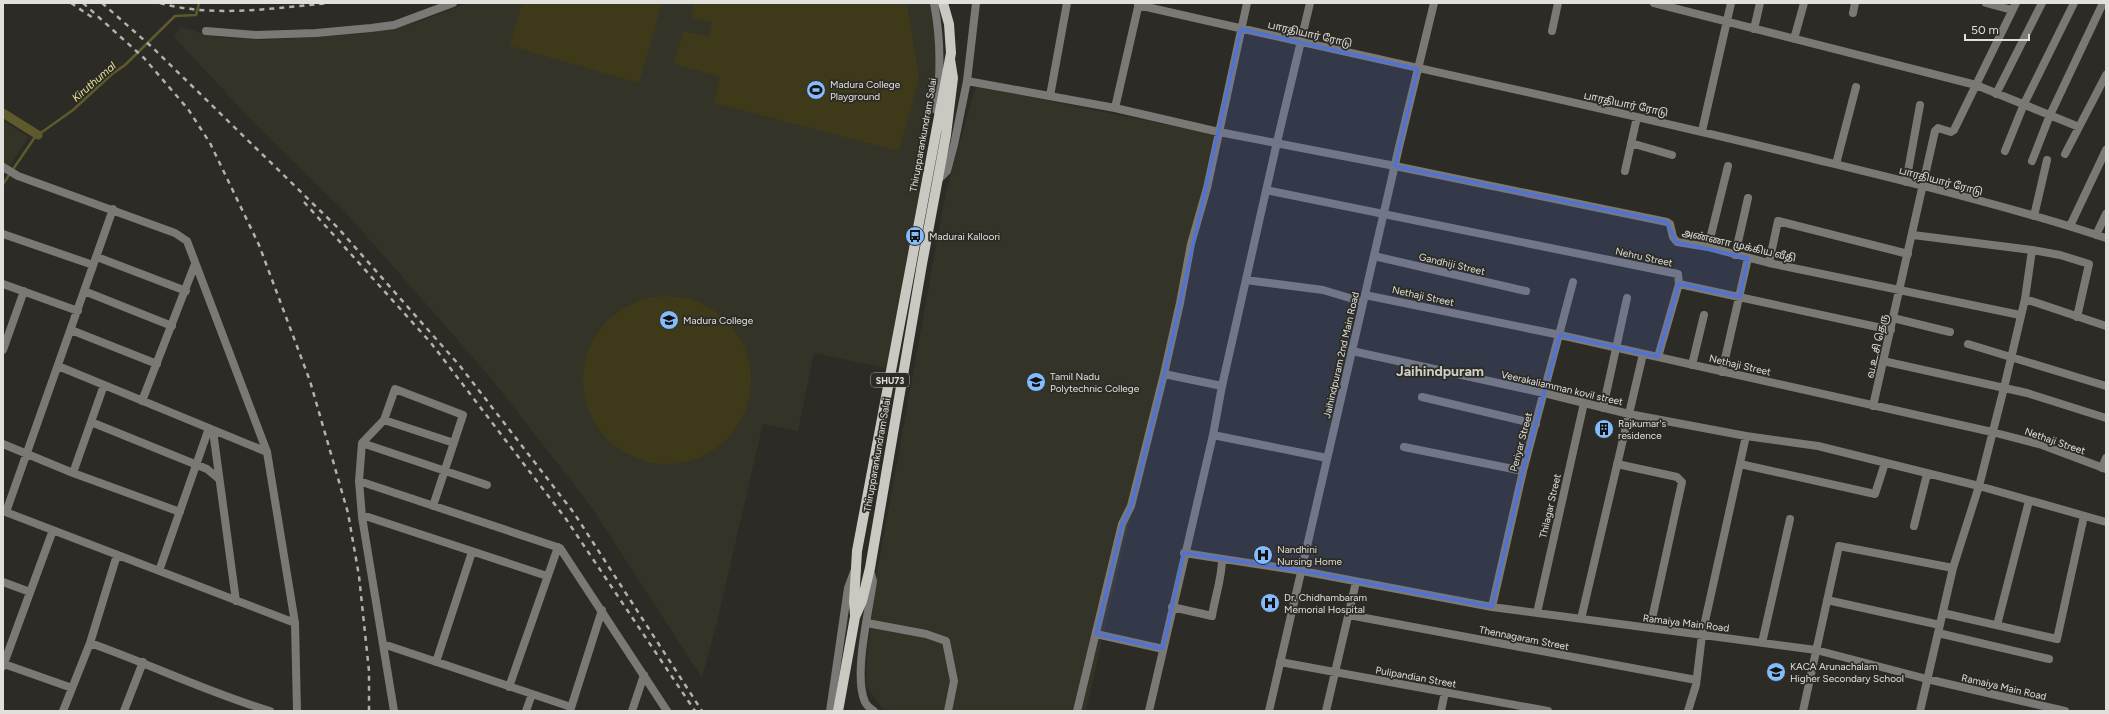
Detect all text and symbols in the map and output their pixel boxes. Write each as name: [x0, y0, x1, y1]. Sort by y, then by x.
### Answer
scale bar: [1965, 16, 2029, 42]
street label: பாரதியார் ரோடு: [1267, 18, 1353, 50]
text: 50 m: [1971, 23, 1999, 37]
water label: Kiruthumal: [69, 59, 119, 105]
street label: Thirupparankundram Salai: [907, 77, 939, 193]
place label: Madura College Playground: [830, 78, 901, 103]
sports icon: Madura College Playground: [805, 79, 827, 101]
street label: பாரதியார் ரோடு: [1583, 89, 1669, 119]
street label: பாரதியார் ரோடு: [1898, 164, 1984, 198]
bus stop icon: Madurai Kalloori: [904, 225, 926, 247]
street label: அண்ணா முக்கிய வீதி: [1681, 226, 1797, 264]
place label: Madurai Kalloori: [929, 230, 1000, 243]
street label: Nehru Street: [1614, 245, 1674, 269]
street label: Gandhiji Street: [1418, 250, 1487, 278]
street label: Nethaji Street: [1391, 283, 1455, 309]
street label: Jaihindpuram 2nd Main Road: [1320, 290, 1362, 419]
school or university icon: Madura College: [658, 309, 680, 331]
street label: வ.உ.சி தெரு: [1863, 312, 1891, 379]
place label: Madura College: [683, 314, 754, 327]
street label: Nethaji Street: [1708, 352, 1772, 378]
district label: Jaihindpuram: [1396, 363, 1484, 380]
street label: Veerakaliamman kovil street: [1500, 368, 1624, 408]
place label: Tamil Nadu Polytechnic College: [1050, 370, 1140, 395]
school or university icon: Tamil Nadu Polytechnic College: [1025, 371, 1047, 393]
road number: SHU73: [871, 373, 909, 387]
street label: Thirupparankundram Salai: [861, 397, 893, 513]
street label: Periyar Street: [1507, 411, 1535, 473]
place label: Rajkumar's residence: [1618, 417, 1666, 442]
building icon: Rajkumar's residence: [1593, 418, 1615, 440]
street label: Nethaji Street: [2023, 425, 2087, 457]
street label: Thilagar Street: [1536, 472, 1564, 539]
place label: Nandhini Nursing Home: [1277, 543, 1342, 568]
hospital icon: Nandhini Nursing Home: [1252, 544, 1274, 566]
place label: Dr. Chidhambaram Memorial Hospital: [1284, 591, 1367, 616]
hospital icon: Dr. Chidhambaram Memorial Hospital: [1259, 592, 1281, 614]
street label: Ramaiya Main Road: [1642, 611, 1730, 635]
street label: Thennagaram Street: [1478, 623, 1570, 653]
place label: KACA Arunachalam Higher Secondary School: [1790, 660, 1904, 685]
school or university icon: KACA Arunachalam Higher Secondary School: [1765, 661, 1787, 683]
street label: Pulipandian Street: [1375, 663, 1458, 691]
street label: Ramaiya Main Road: [1960, 671, 2048, 703]

